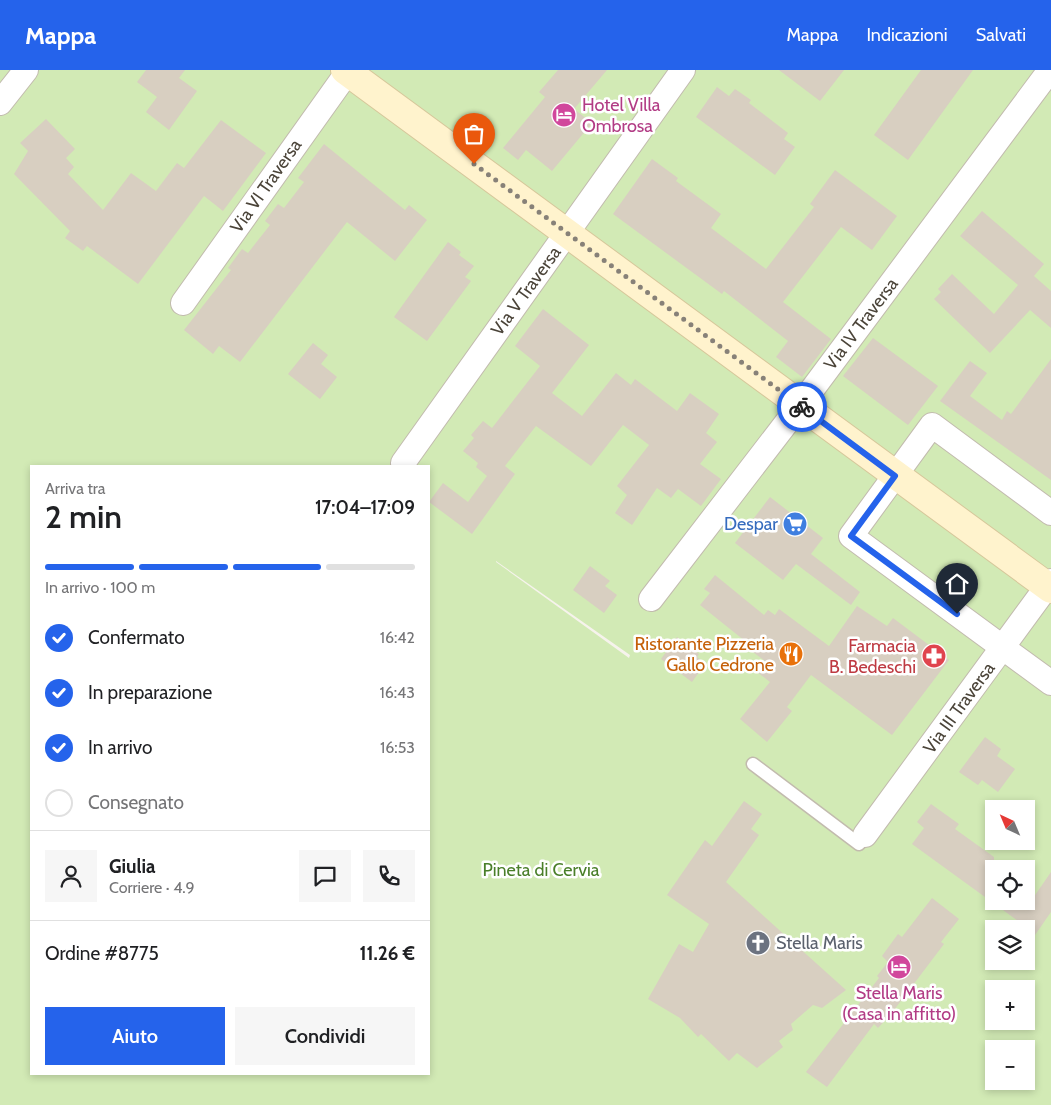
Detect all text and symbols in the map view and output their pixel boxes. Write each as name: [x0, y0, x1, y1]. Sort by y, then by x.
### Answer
text: Mappa: [25, 21, 96, 50]
text: Mappa: [787, 24, 838, 46]
text: Indicazioni: [866, 24, 948, 46]
text: Salvati: [976, 24, 1026, 46]
place label: Hotel Villa Ombrosa: [582, 94, 661, 137]
hotel icon: Hotel Villa Ombrosa: [551, 102, 577, 128]
pin: [453, 113, 495, 164]
icon: bag: [460, 120, 488, 148]
street label: Via VI Traversa: [226, 135, 307, 237]
street label: Via V Traversa: [486, 242, 566, 340]
street label: Via IV Traversa: [819, 273, 903, 374]
courier: [777, 382, 827, 432]
icon: bike: [788, 393, 816, 421]
text: Arriva tra: [45, 479, 105, 498]
text: 17:04–17:09: [315, 496, 415, 519]
text: 2 min: [45, 497, 122, 536]
supermarket icon: Despar: [782, 511, 808, 537]
place label: Despar: [724, 513, 778, 535]
pin: [936, 563, 978, 614]
icon: home: [943, 570, 971, 598]
text: In arrivo · 100 m: [45, 578, 155, 597]
icon: check: [45, 624, 73, 652]
text: Confermato: [88, 626, 185, 649]
text: 16:42: [380, 628, 415, 647]
place label: Ristorante Pizzeria Gallo Cedrone: [635, 633, 774, 676]
place label: Farmacia B. Bedeschi: [829, 635, 916, 678]
restaurant icon: Ristorante Pizzeria Gallo Cedrone: [778, 641, 804, 667]
pharmacy icon: Farmacia B. Bedeschi: [921, 643, 947, 669]
street label: Via III Traversa: [918, 658, 1000, 758]
icon: check: [45, 679, 73, 707]
text: In preparazione: [88, 681, 212, 704]
text: 16:43: [379, 683, 415, 702]
icon: check: [45, 734, 73, 762]
text: In arrivo: [88, 736, 152, 759]
text: 16:53: [380, 738, 415, 757]
text: Consegnato: [88, 791, 184, 814]
north arrow: [985, 800, 1035, 850]
map controls: [985, 800, 1035, 1090]
button: person: [45, 850, 97, 902]
button: chat: [299, 850, 351, 902]
button: phone: [363, 850, 415, 902]
text: Giulia: [109, 855, 156, 878]
park label: Pineta di Cervia: [483, 859, 600, 881]
button: locate: [985, 860, 1035, 910]
text: Corriere · 4.9: [109, 878, 195, 897]
button: layers: [985, 920, 1035, 970]
church icon: Stella Maris: [745, 930, 771, 956]
place label: Stella Maris: [776, 932, 863, 954]
text: Ordine #8775: [45, 942, 159, 965]
text: 11.26 €: [360, 942, 415, 965]
hotel icon: Stella Maris (Casa in affitto): [886, 954, 912, 980]
button: +: [985, 980, 1035, 1030]
place label: Stella Maris (Casa in affitto): [842, 982, 956, 1025]
button: Aiuto: [45, 1007, 225, 1065]
button: Condividi: [235, 1007, 415, 1065]
button: −: [985, 1040, 1035, 1090]

